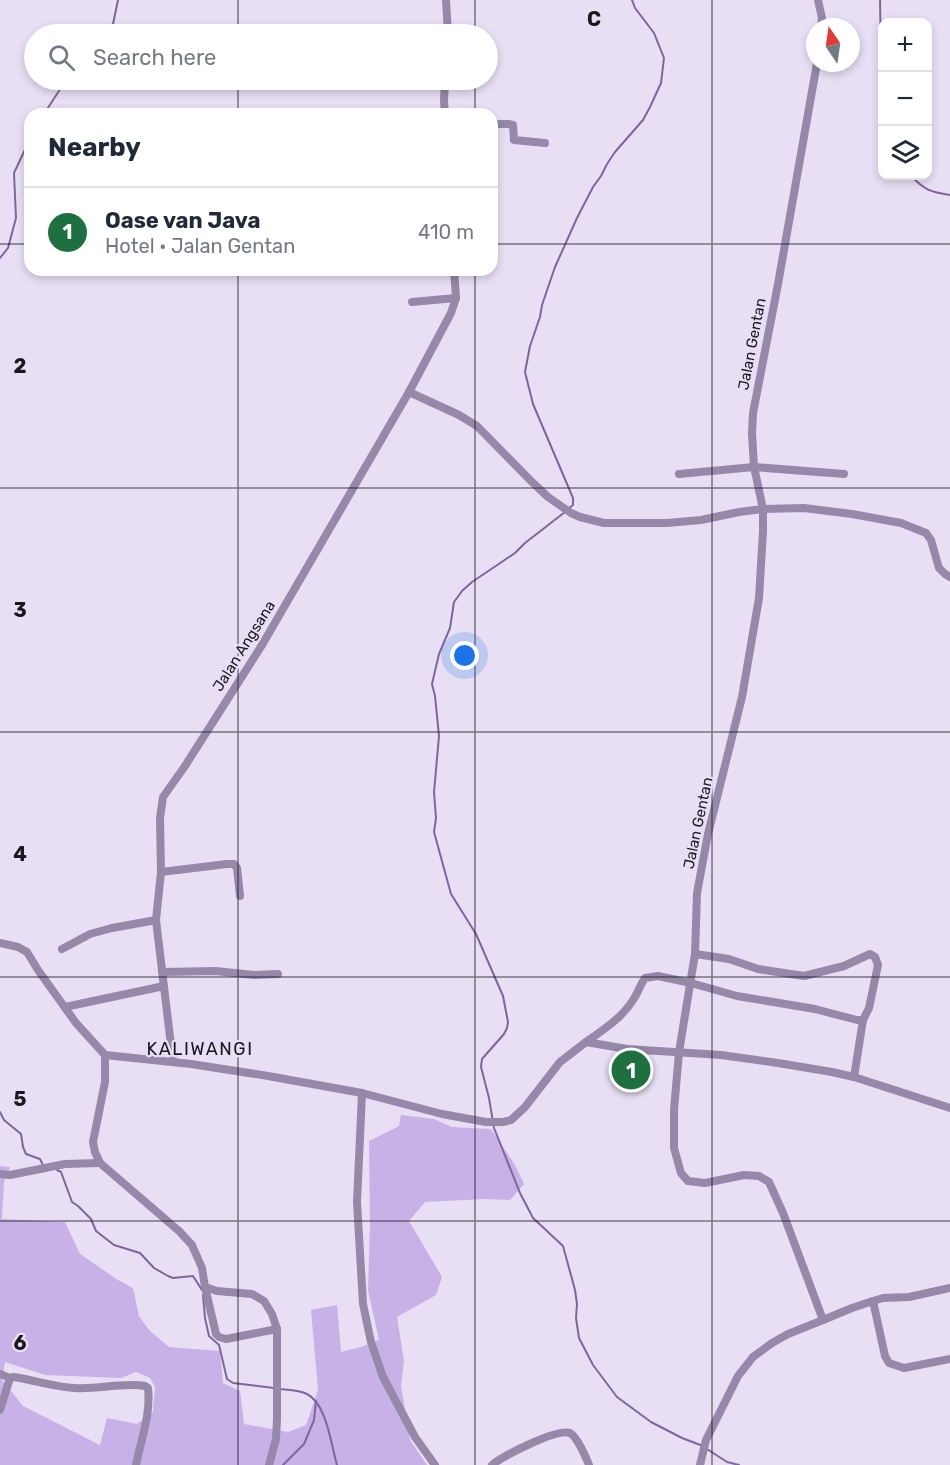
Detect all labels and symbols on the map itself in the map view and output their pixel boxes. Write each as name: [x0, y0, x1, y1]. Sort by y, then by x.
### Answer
text: C: [587, 7, 601, 31]
north arrow: [806, 18, 860, 72]
street label: Jalan Gentan: [734, 297, 770, 391]
text: 2: [14, 354, 27, 378]
street label: Jalan Angsana: [209, 597, 279, 695]
text: 3: [13, 598, 27, 622]
your location: [450, 641, 479, 670]
street label: Jalan Gentan: [680, 776, 716, 870]
text: 4: [13, 842, 27, 866]
district label: KALIWANGI: [146, 1038, 254, 1060]
pin: 1: [612, 1048, 650, 1092]
text: 5: [14, 1087, 27, 1111]
text: 6: [13, 1331, 27, 1355]

